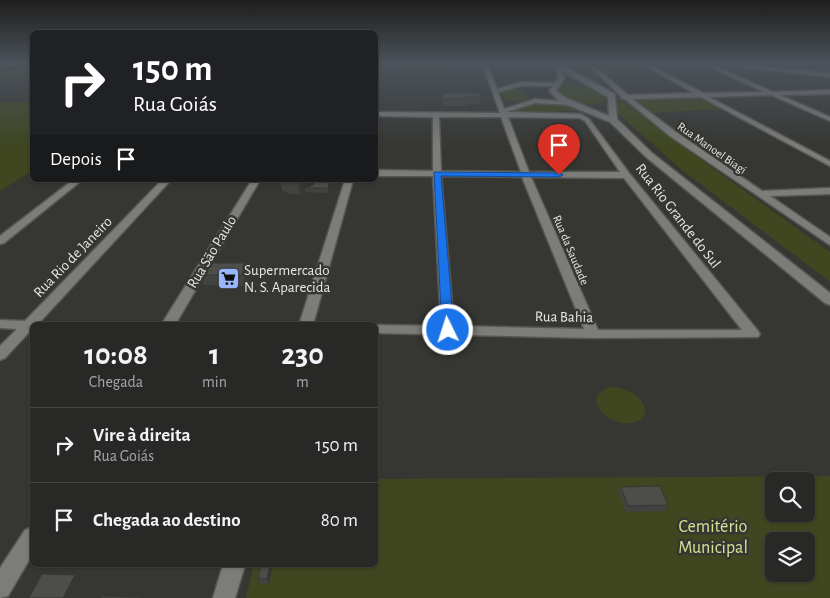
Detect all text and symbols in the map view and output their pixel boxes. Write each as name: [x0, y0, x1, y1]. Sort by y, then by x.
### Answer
icon: right: [50, 50, 115, 115]
text: 150 m: [133, 52, 213, 87]
text: Rua Goiás: [133, 93, 217, 115]
street label: Rua Manoel Biagi: [675, 120, 749, 176]
pin: [538, 124, 580, 175]
icon: arrive: [545, 131, 573, 159]
icon: arrive: [112, 145, 140, 173]
text: Depois: [50, 150, 102, 169]
street label: Rua Rio Grande do Sul: [633, 161, 723, 271]
street label: Rua São Paulo: [185, 213, 239, 291]
street label: Rua da Saudade: [551, 213, 591, 287]
street label: Rua Rio de Janeiro: [31, 214, 115, 300]
place label: Supermercado N. S. Aparecida: [244, 263, 330, 295]
supermarket icon: Supermercado N. S. Aparecida: [216, 267, 240, 291]
position arrow: [421, 303, 473, 355]
street label: Rua Bahia: [535, 309, 593, 325]
text: 10:08: [84, 340, 148, 370]
text: 1: [209, 340, 220, 370]
text: 230: [281, 340, 324, 370]
text: Chegada: [89, 374, 143, 390]
text: min: [202, 374, 227, 390]
text: m: [296, 374, 309, 390]
text: Vire à direita: [93, 426, 191, 445]
icon: right: [50, 431, 78, 459]
text: 150 m: [315, 436, 358, 455]
text: Rua Goiás: [93, 448, 154, 464]
map controls: [765, 472, 815, 582]
button: search: [765, 472, 815, 522]
icon: arrive: [50, 506, 78, 534]
text: Chegada ao destino: [93, 511, 241, 530]
text: 80 m: [321, 511, 358, 530]
park label: Cemitério Municipal: [678, 518, 748, 557]
button: layers: [765, 532, 815, 582]

